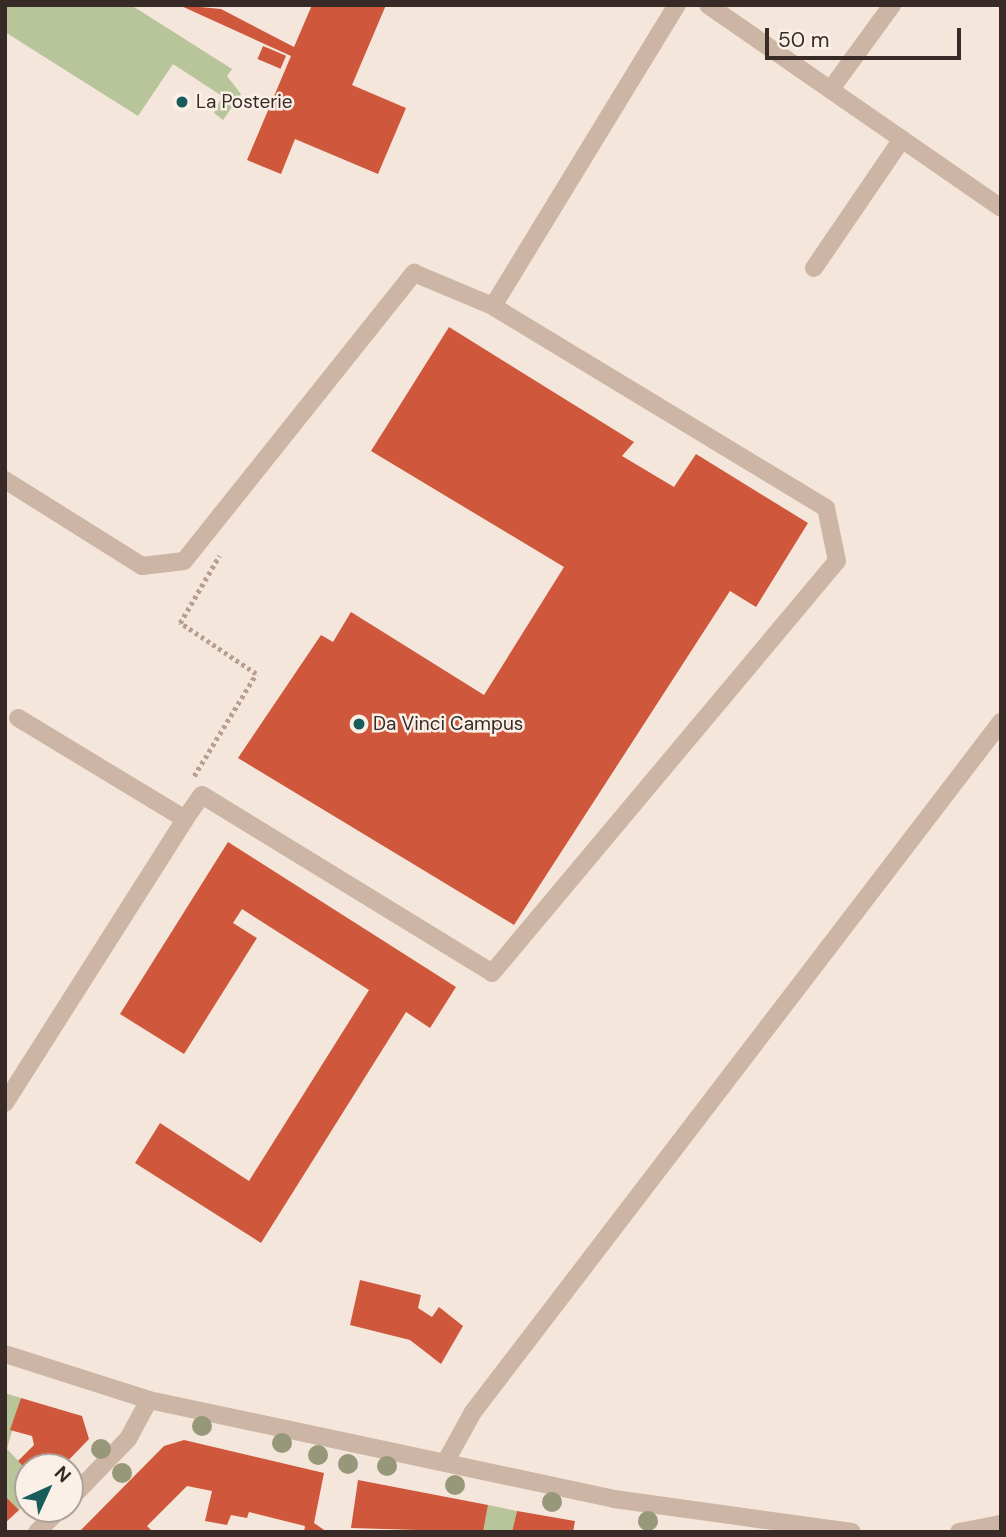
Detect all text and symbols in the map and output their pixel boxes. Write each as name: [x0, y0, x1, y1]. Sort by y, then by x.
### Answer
scale bar: [768, 14, 964, 58]
text: 50 m: [778, 26, 829, 54]
place label: La Posterie: [196, 91, 293, 113]
marker: La Posterie: [174, 94, 190, 110]
place label: Da Vinci Campus: [373, 713, 523, 735]
marker: Da Vinci Campus: [351, 716, 367, 732]
north arrow: [14, 1453, 84, 1523]
text: N: [49, 1460, 77, 1488]

